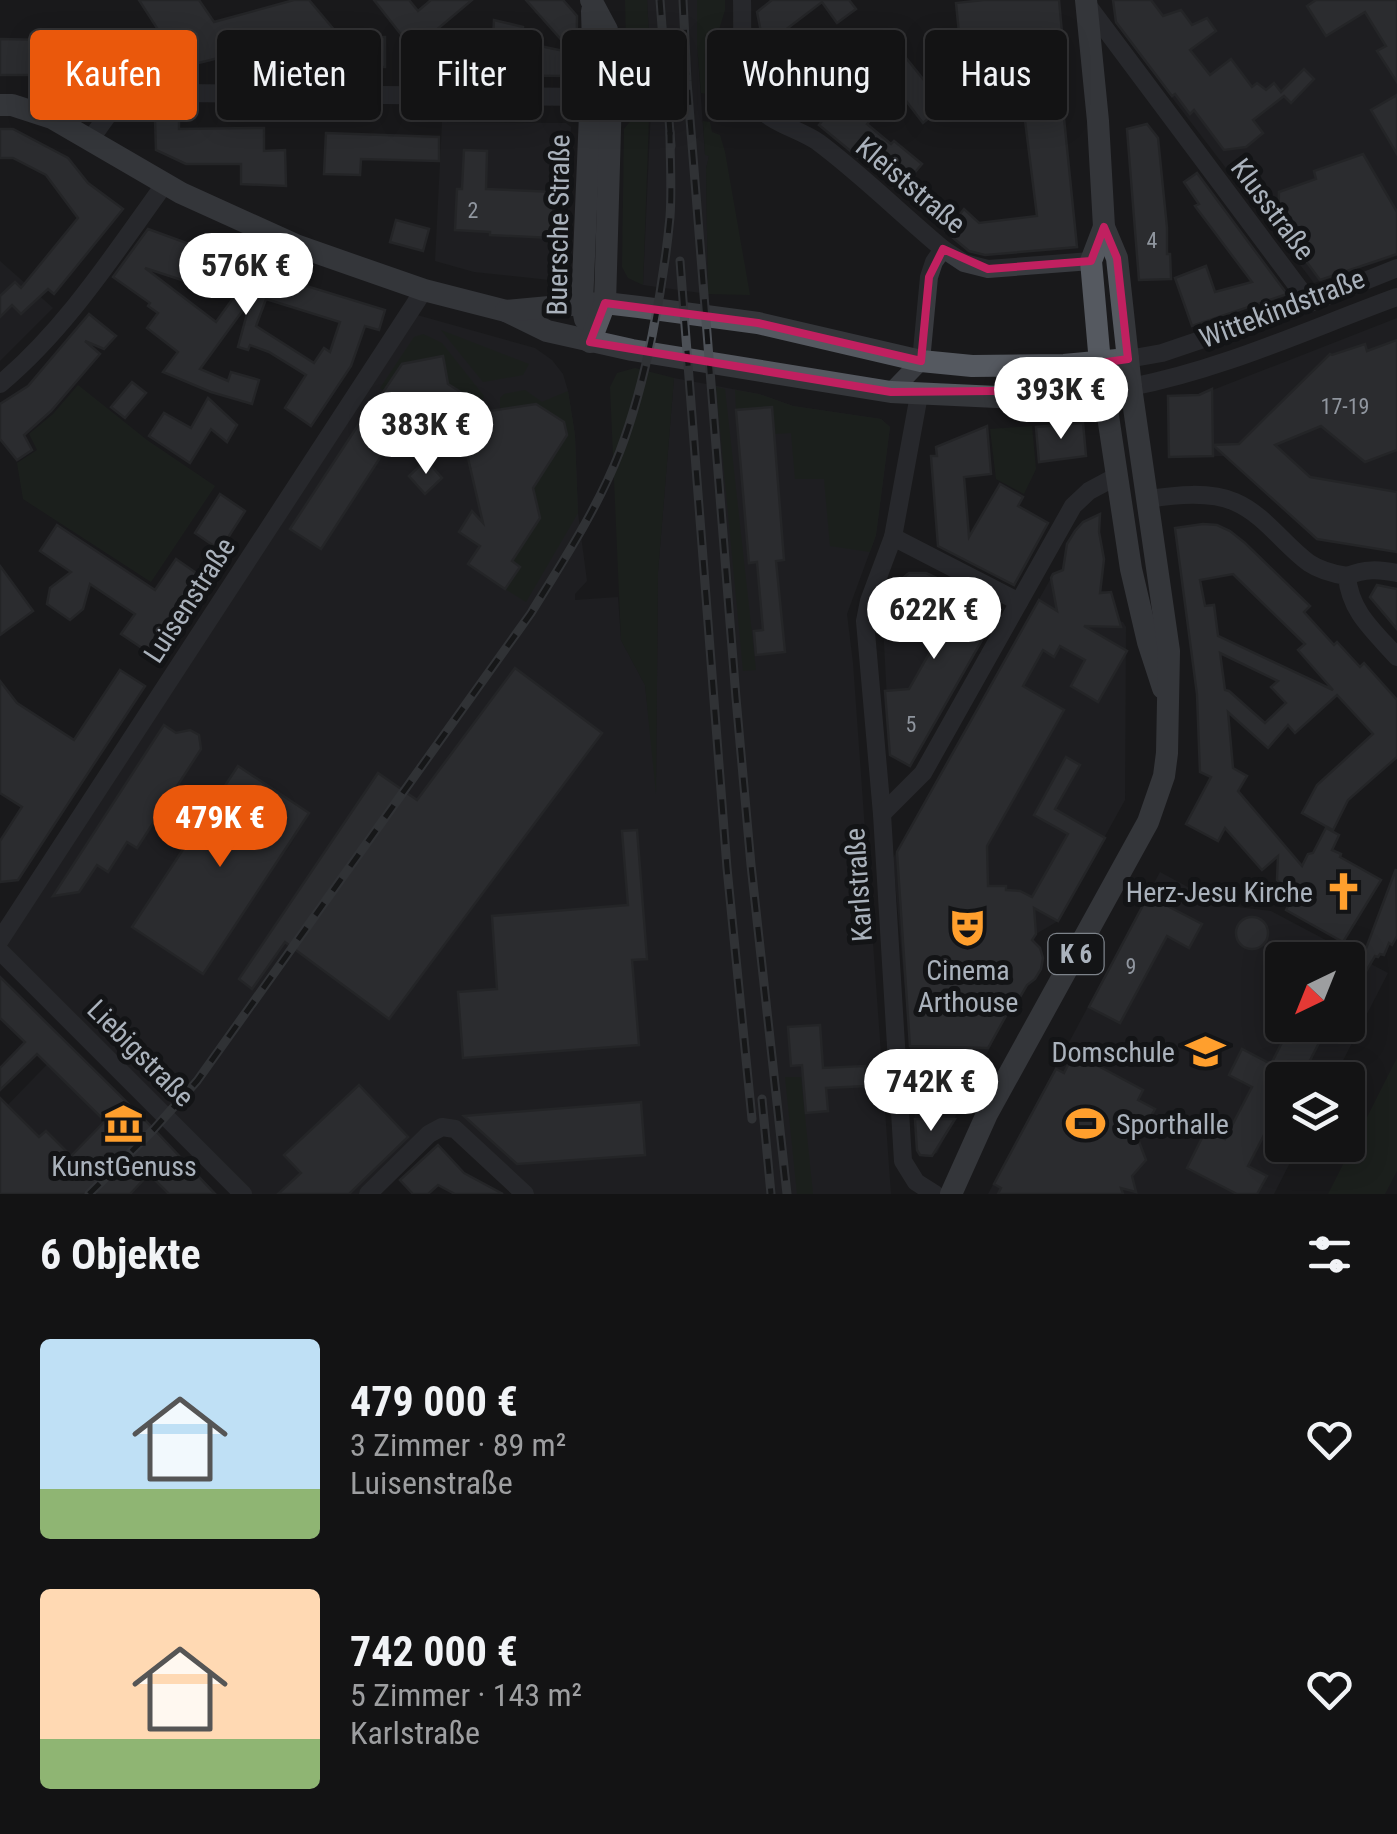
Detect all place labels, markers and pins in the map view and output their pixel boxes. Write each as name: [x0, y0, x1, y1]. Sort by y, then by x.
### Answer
pin: 576K €: [165, 233, 327, 318]
pin: 393K €: [980, 357, 1142, 442]
pin: 383K €: [345, 392, 507, 477]
pin: 622K €: [853, 577, 1015, 662]
pin: 479K €: [139, 785, 301, 870]
church icon: Herz-Jesu Kirche: [1322, 871, 1364, 913]
place label: Herz-Jesu Kirche: [1126, 876, 1313, 909]
theatre icon: Cinema Arthouse: [947, 907, 989, 949]
place label: Cinema Arthouse: [918, 954, 1018, 1019]
school or university icon: Domschule: [1184, 1031, 1226, 1073]
place label: Domschule: [1052, 1036, 1175, 1069]
pin: 742K €: [850, 1049, 1012, 1134]
museum icon: KunstGenuss: [103, 1103, 145, 1145]
sports icon: Sporthalle: [1065, 1103, 1107, 1145]
place label: Sporthalle: [1116, 1108, 1229, 1141]
place label: KunstGenuss: [51, 1150, 197, 1183]

